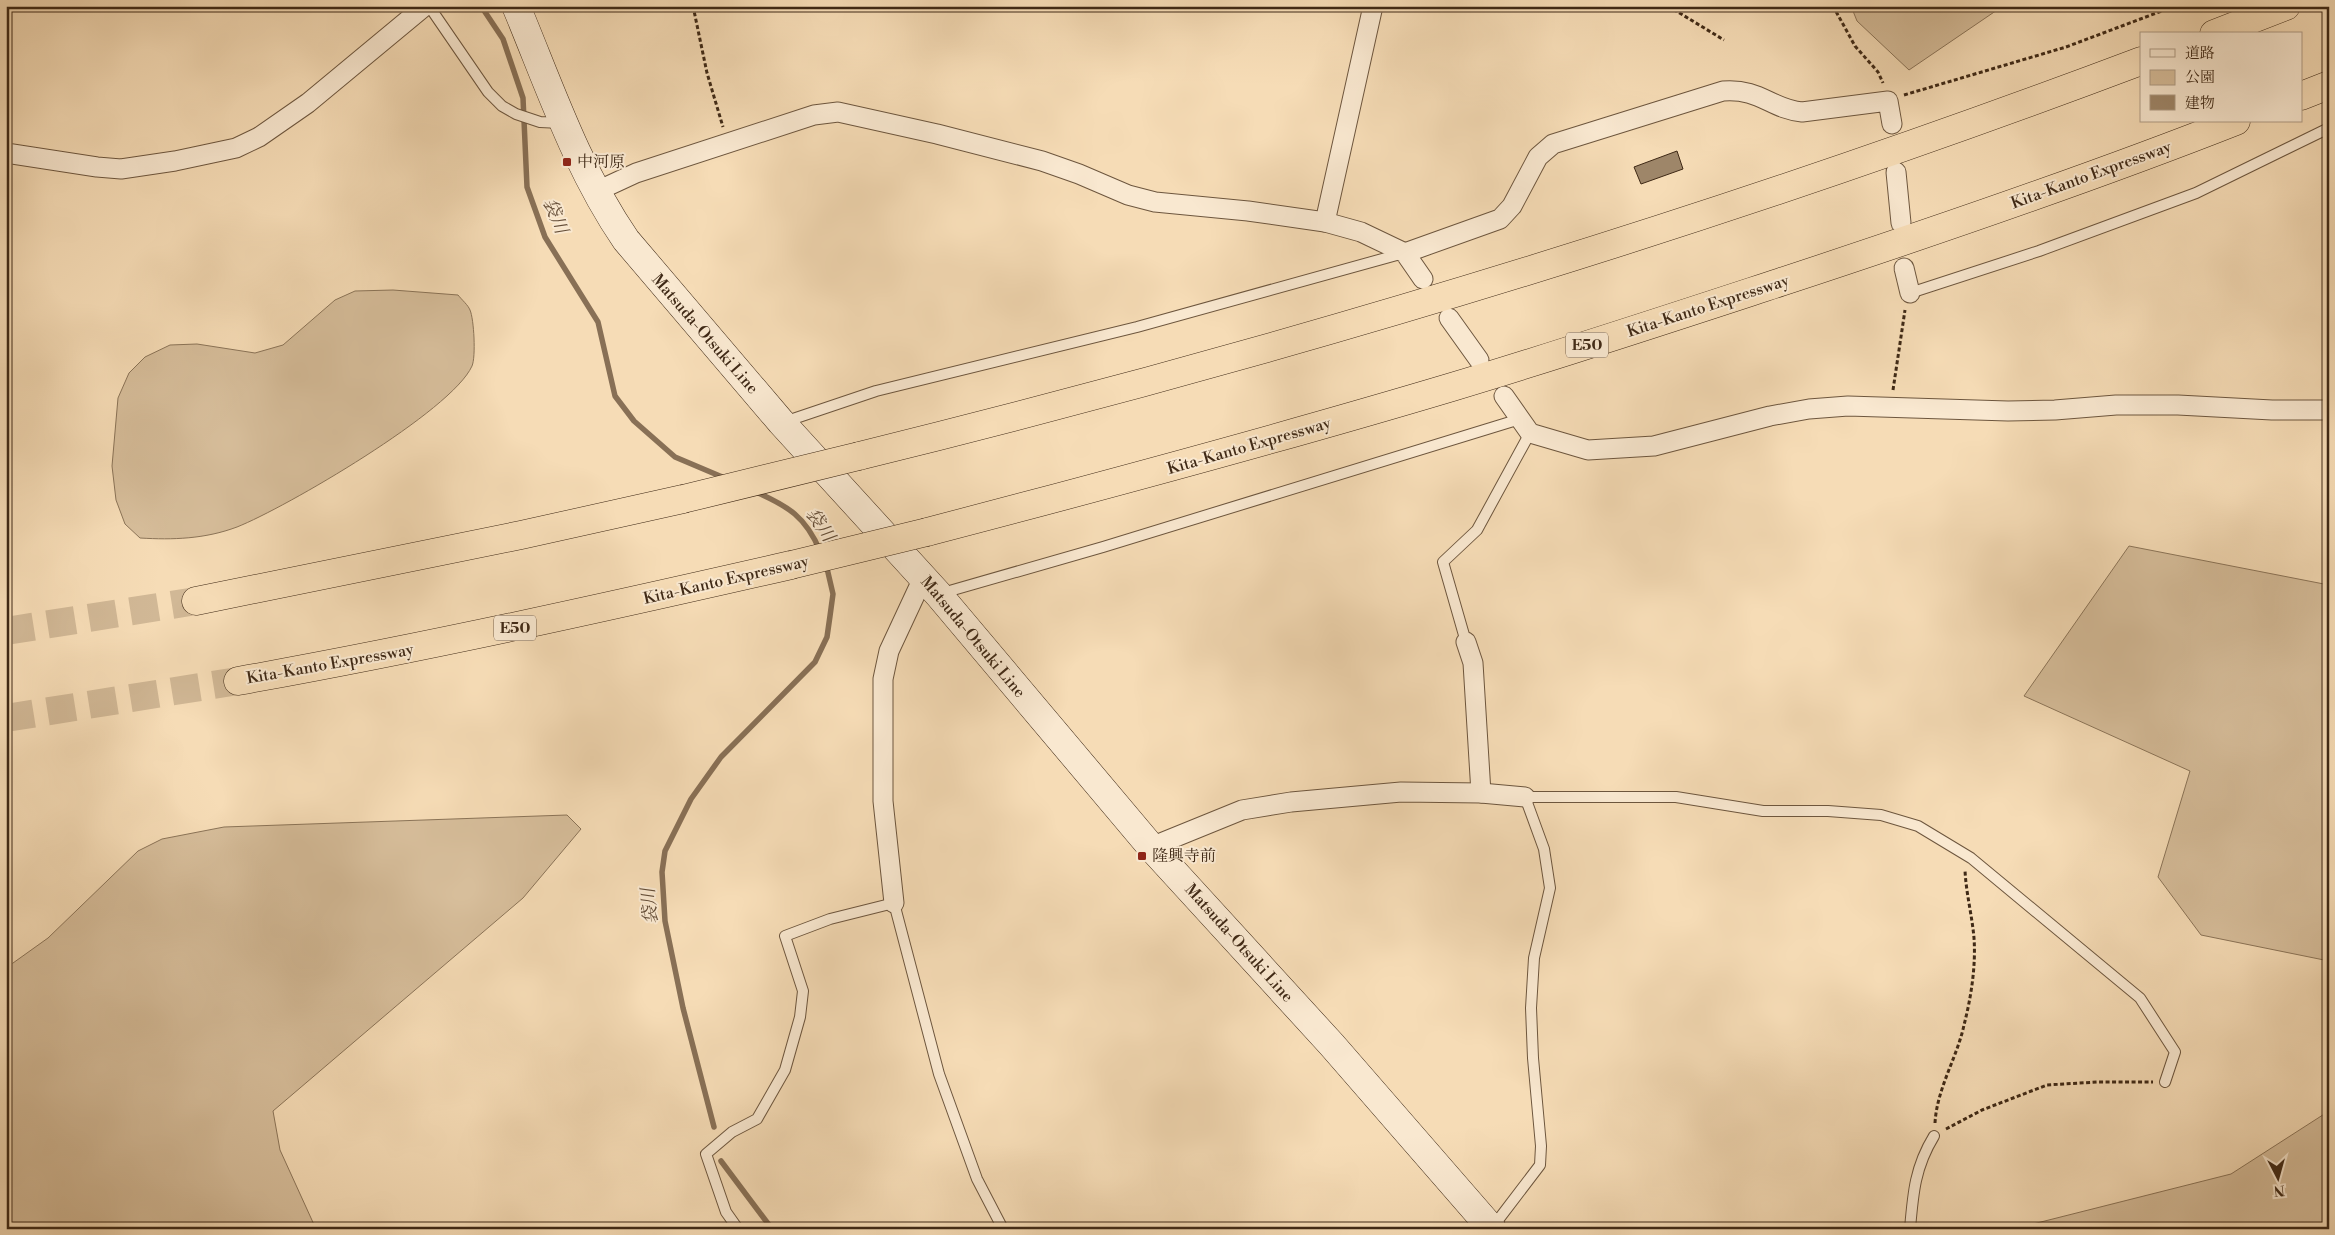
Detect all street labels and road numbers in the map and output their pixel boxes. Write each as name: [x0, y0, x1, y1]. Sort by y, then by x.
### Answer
street label: Kita-Kanto Expressway: [2008, 137, 2174, 213]
street label: Matsuda-Otsuki Line: [647, 270, 763, 398]
street label: Kita-Kanto Expressway: [1624, 270, 1792, 342]
road number: E50: [1566, 332, 1608, 358]
street label: Kita-Kanto Expressway: [1165, 413, 1333, 479]
street label: Kita-Kanto Expressway: [641, 551, 811, 609]
street label: Matsuda-Otsuki Line: [916, 572, 1030, 702]
road number: E50: [494, 616, 536, 640]
street label: Kita-Kanto Expressway: [245, 639, 415, 689]
street label: Matsuda-Otsuki Line: [1181, 880, 1297, 1006]

